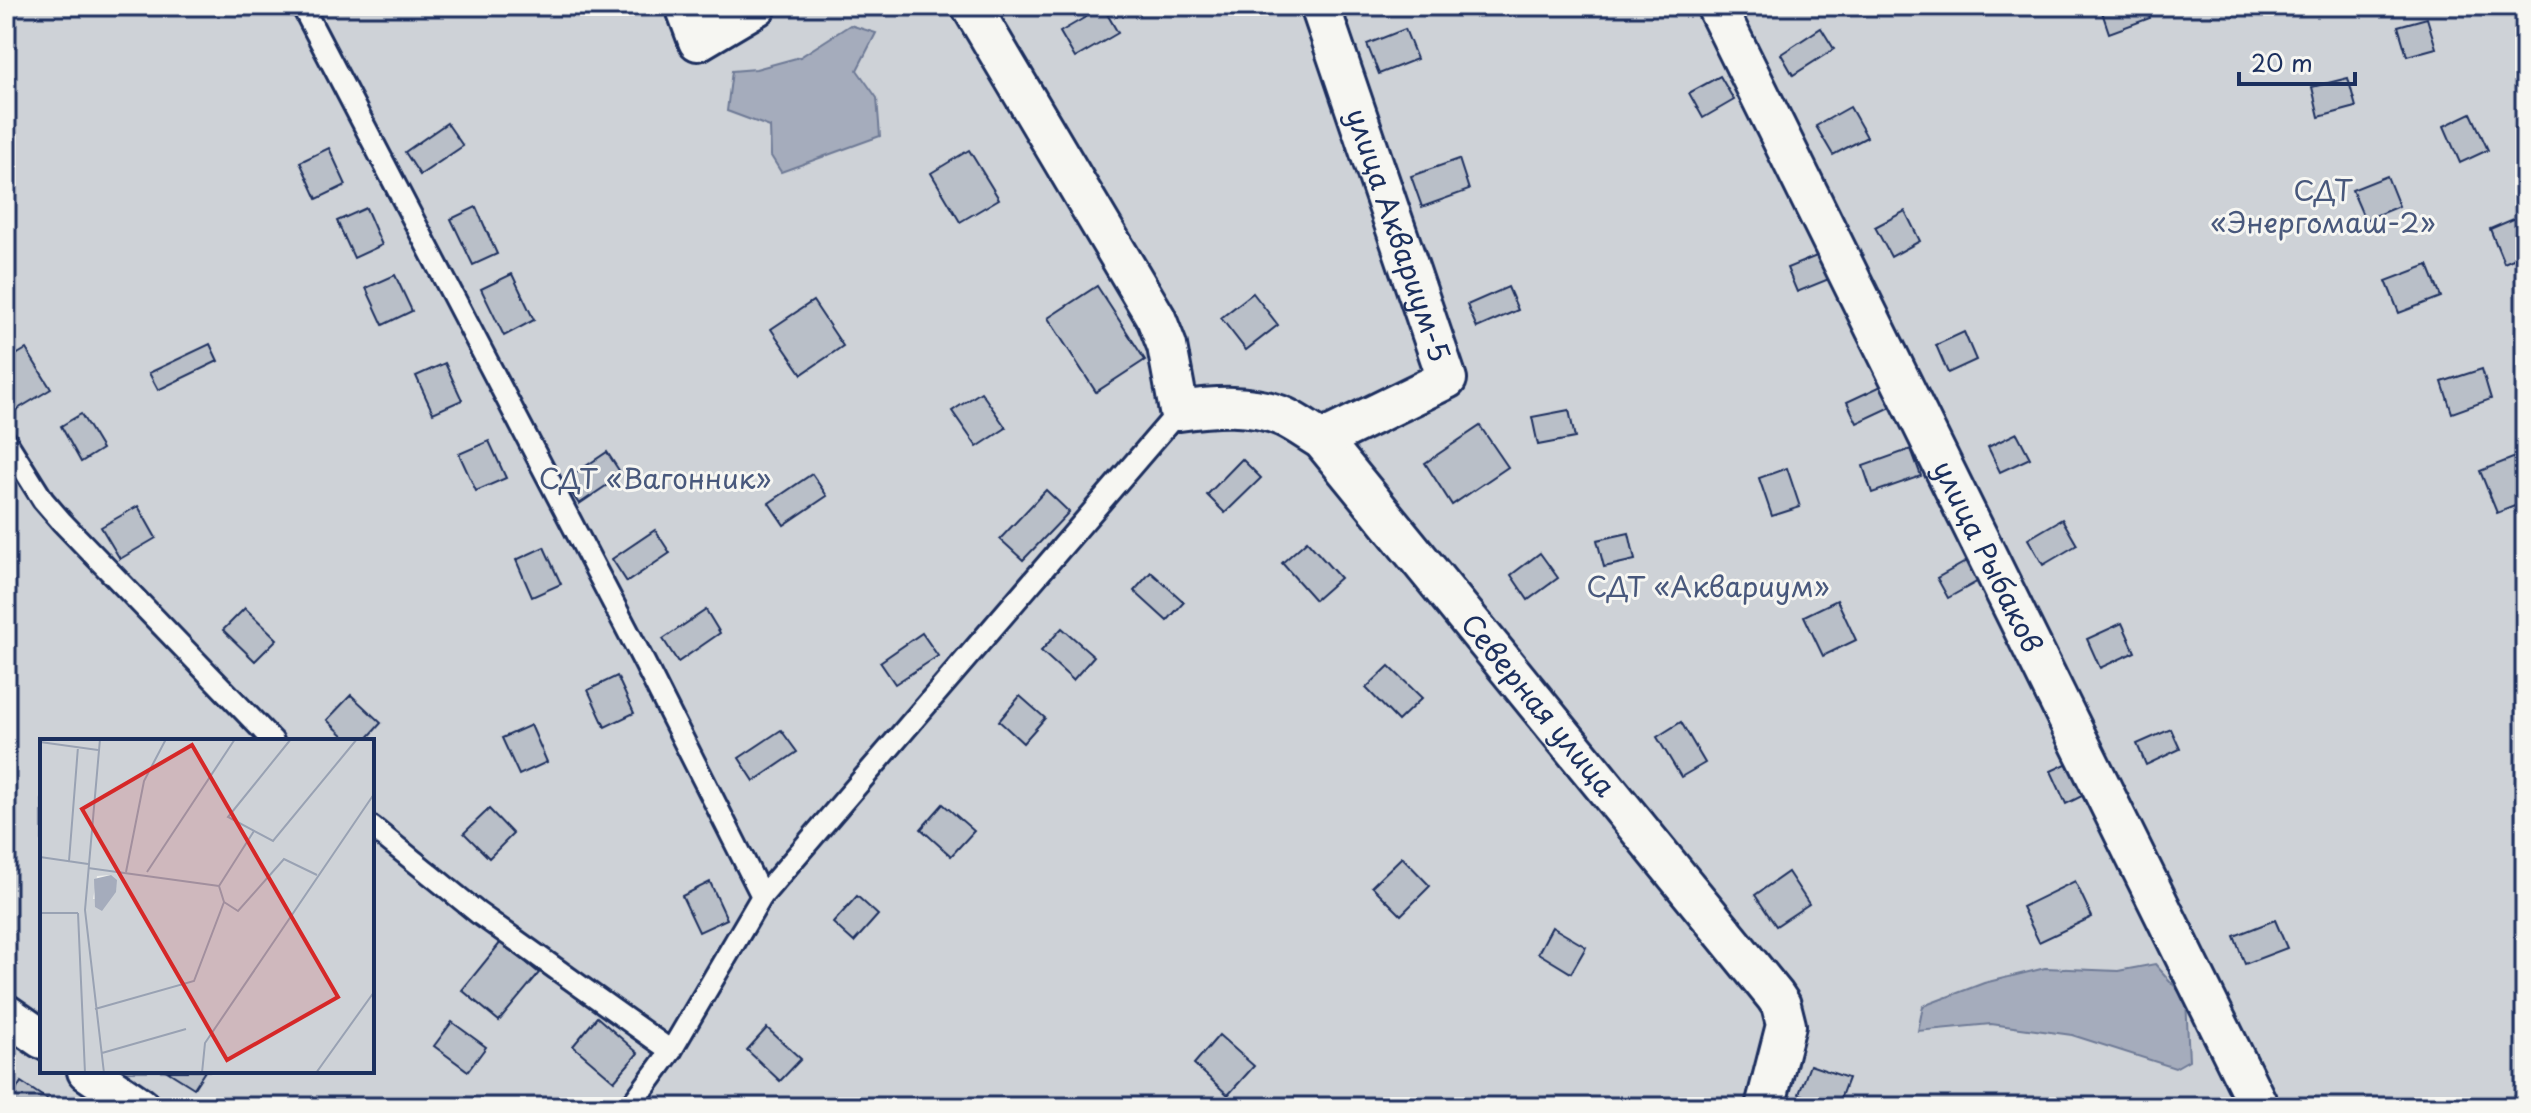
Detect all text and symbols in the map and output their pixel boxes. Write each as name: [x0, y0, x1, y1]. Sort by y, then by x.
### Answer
scale bar: [2239, 36, 2355, 86]
text: 20 m: [2251, 44, 2313, 80]
street label: улица Аквариум-5: [1336, 102, 1463, 367]
park label: СДТ «Энергомаш-2»: [2210, 168, 2436, 243]
street label: улица Рыбаков: [1923, 452, 2055, 660]
park label: СДТ «Вагонник»: [539, 456, 771, 499]
park label: СДТ «Аквариум»: [1586, 564, 1830, 607]
street label: Северная улица: [1451, 603, 1627, 805]
inset map: [40, 739, 374, 1073]

